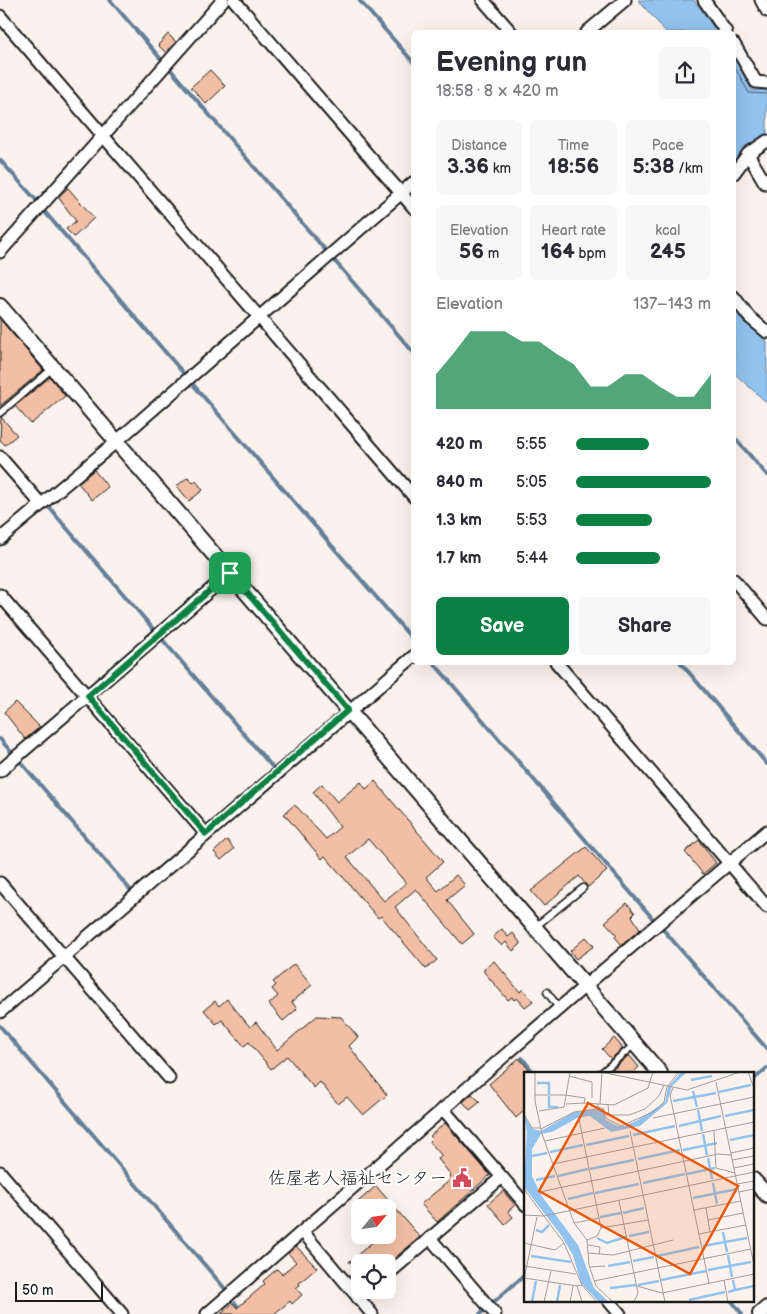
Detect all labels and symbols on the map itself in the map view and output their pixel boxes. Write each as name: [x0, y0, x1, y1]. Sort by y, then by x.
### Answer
pin: [209, 552, 251, 594]
inset map: [524, 1072, 754, 1302]
public building icon: 佐屋老人福祉センター: [451, 1167, 473, 1189]
place label: 佐屋老人福祉センター: [268, 1168, 447, 1189]
north arrow: [351, 1199, 396, 1244]
scale bar: [15, 1279, 102, 1302]

